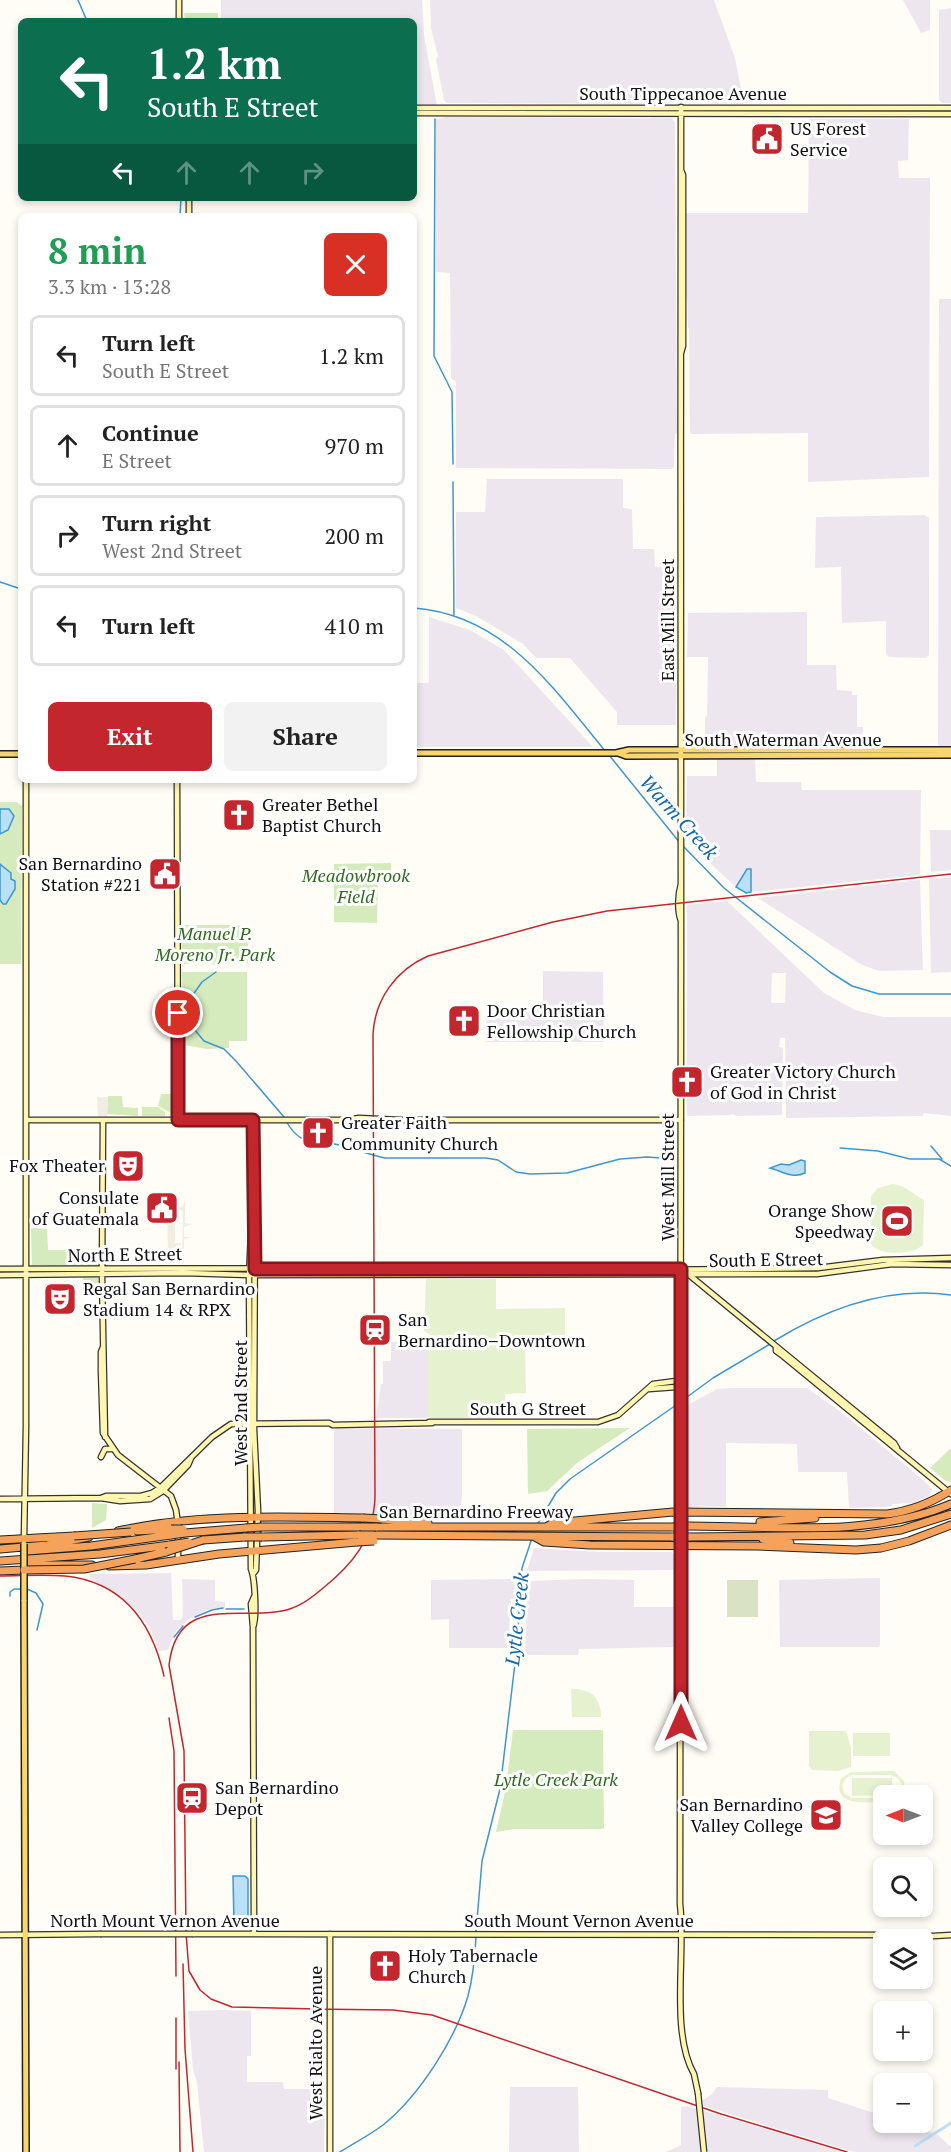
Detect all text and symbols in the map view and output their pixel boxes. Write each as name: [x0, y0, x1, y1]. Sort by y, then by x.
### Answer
text: 1.2 km: [147, 35, 282, 91]
icon: left: [48, 42, 126, 120]
street label: South Tippecanoe Avenue: [579, 81, 787, 105]
text: South E Street: [147, 89, 319, 125]
place label: US Forest Service: [790, 116, 867, 161]
public building icon: US Forest Service: [749, 121, 785, 157]
icon: left: [107, 156, 140, 189]
icon: ahead: [170, 156, 203, 189]
icon: ahead: [233, 156, 266, 189]
icon: right: [296, 156, 329, 189]
text: 8 min: [48, 227, 146, 274]
button: close: [324, 233, 387, 296]
text: 3.3 km · 13:28: [48, 273, 171, 300]
text: Turn left: [102, 328, 195, 357]
icon: left: [51, 339, 84, 372]
text: 1.2 km: [319, 341, 384, 370]
text: South E Street: [102, 357, 229, 384]
text: Continue: [102, 418, 199, 447]
icon: ahead: [51, 429, 84, 462]
text: 970 m: [324, 431, 384, 460]
text: E Street: [102, 447, 172, 474]
text: Turn right: [102, 508, 211, 537]
icon: right: [51, 519, 84, 552]
text: 200 m: [324, 521, 384, 550]
text: West 2nd Street: [102, 537, 242, 564]
street label: East Mill Street: [655, 558, 679, 681]
icon: left: [51, 609, 84, 642]
text: Turn left: [102, 611, 195, 640]
text: 410 m: [324, 611, 384, 640]
button: Exit: [48, 702, 212, 771]
button: Share: [224, 702, 387, 771]
street label: South Waterman Avenue: [684, 727, 882, 751]
water label: Warm Creek: [634, 769, 725, 865]
place label: Greater Bethel Baptist Church: [262, 792, 382, 837]
church icon: Greater Bethel Baptist Church: [221, 797, 257, 833]
place label: San Bernardino Station #221: [18, 851, 142, 896]
public building icon: San Bernardino Station #221: [147, 856, 183, 892]
park label: Meadowbrook Field: [301, 863, 410, 908]
park label: Manuel P. Moreno Jr. Park: [154, 921, 275, 966]
pin: [152, 987, 203, 1038]
icon: arrive: [161, 996, 194, 1029]
place label: Door Christian Fellowship Church: [487, 998, 637, 1043]
church icon: Door Christian Fellowship Church: [446, 1003, 482, 1039]
place label: Greater Victory Church of God in Christ: [710, 1059, 896, 1104]
church icon: Greater Victory Church of God in Christ: [669, 1064, 705, 1100]
place label: Greater Faith Community Church: [341, 1110, 499, 1155]
street label: West Mill Street: [655, 1113, 679, 1241]
church icon: Greater Faith Community Church: [300, 1115, 336, 1151]
theatre icon: Fox Theater: [110, 1148, 146, 1184]
place label: Fox Theater: [9, 1153, 105, 1177]
place label: Consulate of Guatemala: [32, 1185, 139, 1230]
public building icon: Consulate of Guatemala: [144, 1190, 180, 1226]
place label: Orange Show Speedway: [768, 1198, 875, 1243]
sports icon: Orange Show Speedway: [879, 1203, 915, 1239]
street label: North E Street: [68, 1241, 183, 1267]
street label: South E Street: [709, 1246, 824, 1272]
place label: Regal San Bernardino Stadium 14 & RPX: [83, 1276, 255, 1321]
theatre icon: Regal San Bernardino Stadium 14 & RPX: [42, 1281, 78, 1317]
place label: San Bernardino–Downtown: [398, 1307, 586, 1352]
station icon: San Bernardino–Downtown: [357, 1312, 393, 1348]
street label: West 2nd Street: [228, 1340, 252, 1466]
street label: South G Street: [470, 1396, 586, 1420]
street label: San Bernardino Freeway: [379, 1499, 574, 1523]
water label: Lytle Creek: [498, 1571, 535, 1668]
position arrow: [649, 1691, 713, 1755]
park label: Lytle Creek Park: [493, 1767, 618, 1791]
place label: San Bernardino Depot: [215, 1775, 339, 1820]
station icon: San Bernardino Depot: [174, 1780, 210, 1816]
north arrow: [873, 1785, 933, 1845]
map controls: [873, 1785, 933, 2133]
place label: San Bernardino Valley College: [679, 1792, 803, 1837]
school or university icon: San Bernardino Valley College: [808, 1797, 844, 1833]
button: search: [873, 1857, 933, 1917]
street label: North Mount Vernon Avenue: [50, 1908, 280, 1932]
street label: South Mount Vernon Avenue: [464, 1908, 694, 1932]
button: layers: [873, 1929, 933, 1989]
place label: Holy Tabernacle Church: [408, 1943, 538, 1988]
church icon: Holy Tabernacle Church: [367, 1948, 403, 1984]
street label: West Rialto Avenue: [303, 1966, 327, 2120]
button: +: [873, 2001, 933, 2061]
button: −: [873, 2073, 933, 2133]

